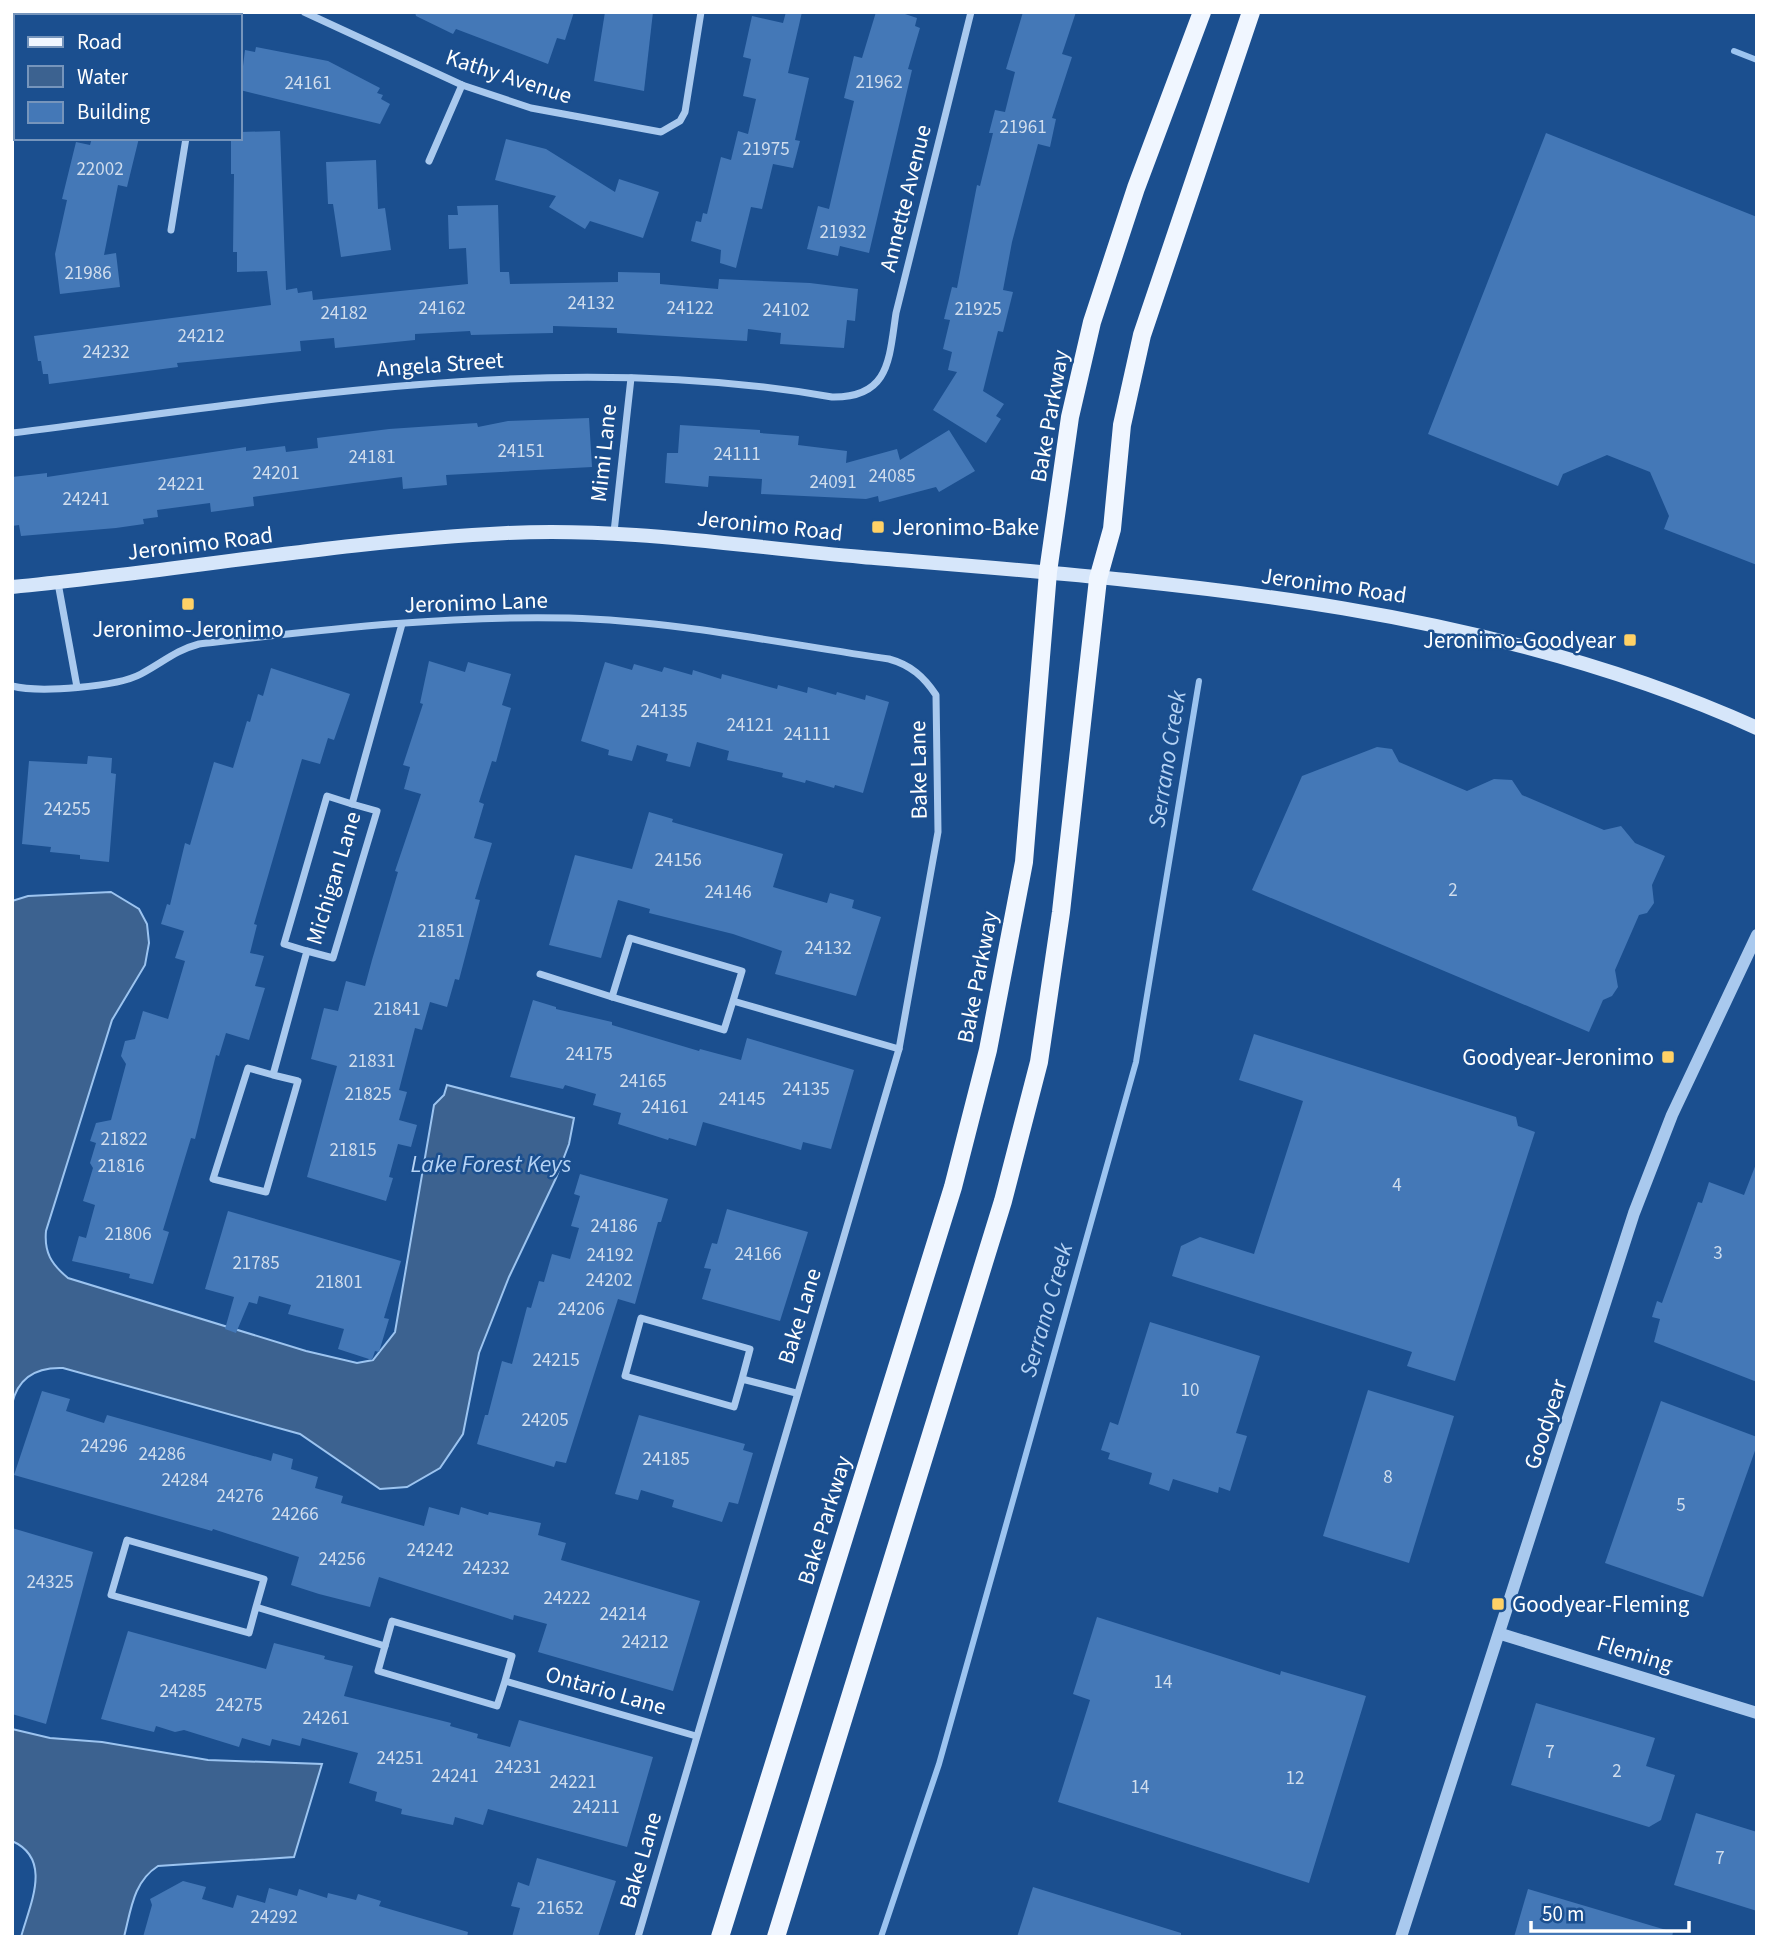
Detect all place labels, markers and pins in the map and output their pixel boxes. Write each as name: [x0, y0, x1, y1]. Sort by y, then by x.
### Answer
place label: Jeronimo-Bake: [892, 511, 1039, 544]
marker: Jeronimo-Bake: [870, 519, 886, 535]
marker: Jeronimo-Jeronimo: [180, 596, 196, 612]
place label: Jeronimo-Jeronimo: [92, 613, 284, 646]
place label: Jeronimo-Goodyear: [1423, 624, 1617, 657]
marker: Jeronimo-Goodyear: [1622, 632, 1638, 648]
place label: Goodyear-Jeronimo: [1462, 1041, 1654, 1074]
marker: Goodyear-Jeronimo: [1660, 1049, 1676, 1065]
place label: Goodyear-Fleming: [1512, 1588, 1690, 1621]
marker: Goodyear-Fleming: [1490, 1596, 1506, 1612]

